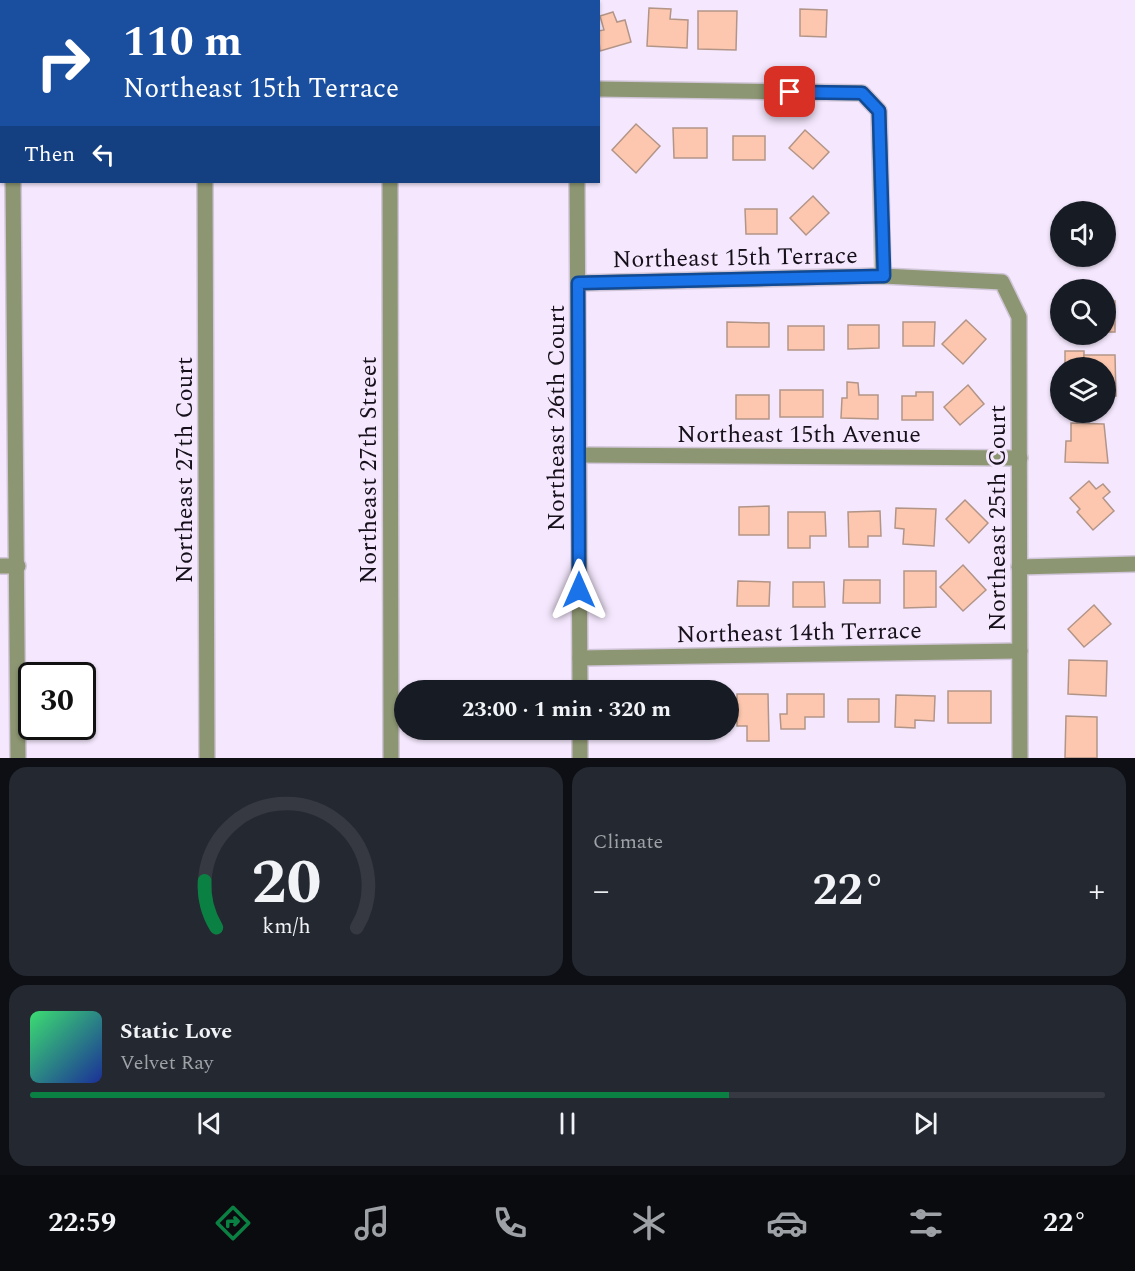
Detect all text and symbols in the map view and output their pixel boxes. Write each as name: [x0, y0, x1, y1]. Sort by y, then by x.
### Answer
text: 110 m: [123, 11, 242, 74]
icon: right: [24, 24, 102, 102]
pin: [764, 66, 815, 117]
text: Northeast 15th Terrace: [123, 68, 399, 110]
icon: arrive: [773, 75, 806, 108]
text: Then: [24, 138, 75, 171]
icon: left: [87, 138, 120, 171]
map controls: [1050, 201, 1116, 423]
button: sound: [1050, 201, 1116, 267]
street label: Northeast 15th Terrace: [612, 238, 858, 278]
button: search: [1050, 279, 1116, 345]
street label: Northeast 26th Court: [539, 305, 575, 531]
street label: Northeast 27th Street: [351, 356, 387, 584]
street label: Northeast 27th Court: [167, 357, 203, 583]
button: layers: [1050, 357, 1116, 423]
street label: Northeast 25th Court: [980, 405, 1016, 631]
street label: Northeast 15th Avenue: [677, 417, 921, 453]
position arrow: [547, 558, 611, 622]
street label: Northeast 14th Terrace: [676, 613, 922, 653]
speed limit sign: 30: [18, 662, 96, 740]
text: 23:00 · 1 min · 320 m: [462, 693, 671, 726]
text: Climate: [593, 827, 663, 857]
text: 20: [251, 836, 321, 931]
text: 22°: [813, 856, 886, 925]
text: −: [593, 866, 610, 916]
text: +: [1089, 866, 1105, 916]
text: km/h: [262, 911, 310, 944]
text: Static Love: [120, 1015, 232, 1048]
text: Velvet Ray: [120, 1048, 213, 1078]
icon: previous: [193, 1107, 226, 1140]
icon: pause: [551, 1107, 584, 1140]
icon: next: [909, 1107, 942, 1140]
text: 22:59: [48, 1202, 116, 1244]
icon: directions: [212, 1202, 254, 1244]
icon: music: [351, 1202, 393, 1244]
icon: phone: [489, 1202, 531, 1244]
icon: climate: [628, 1202, 670, 1244]
icon: car: [766, 1202, 808, 1244]
icon: filters: [905, 1202, 947, 1244]
text: 22°: [1043, 1202, 1087, 1244]

